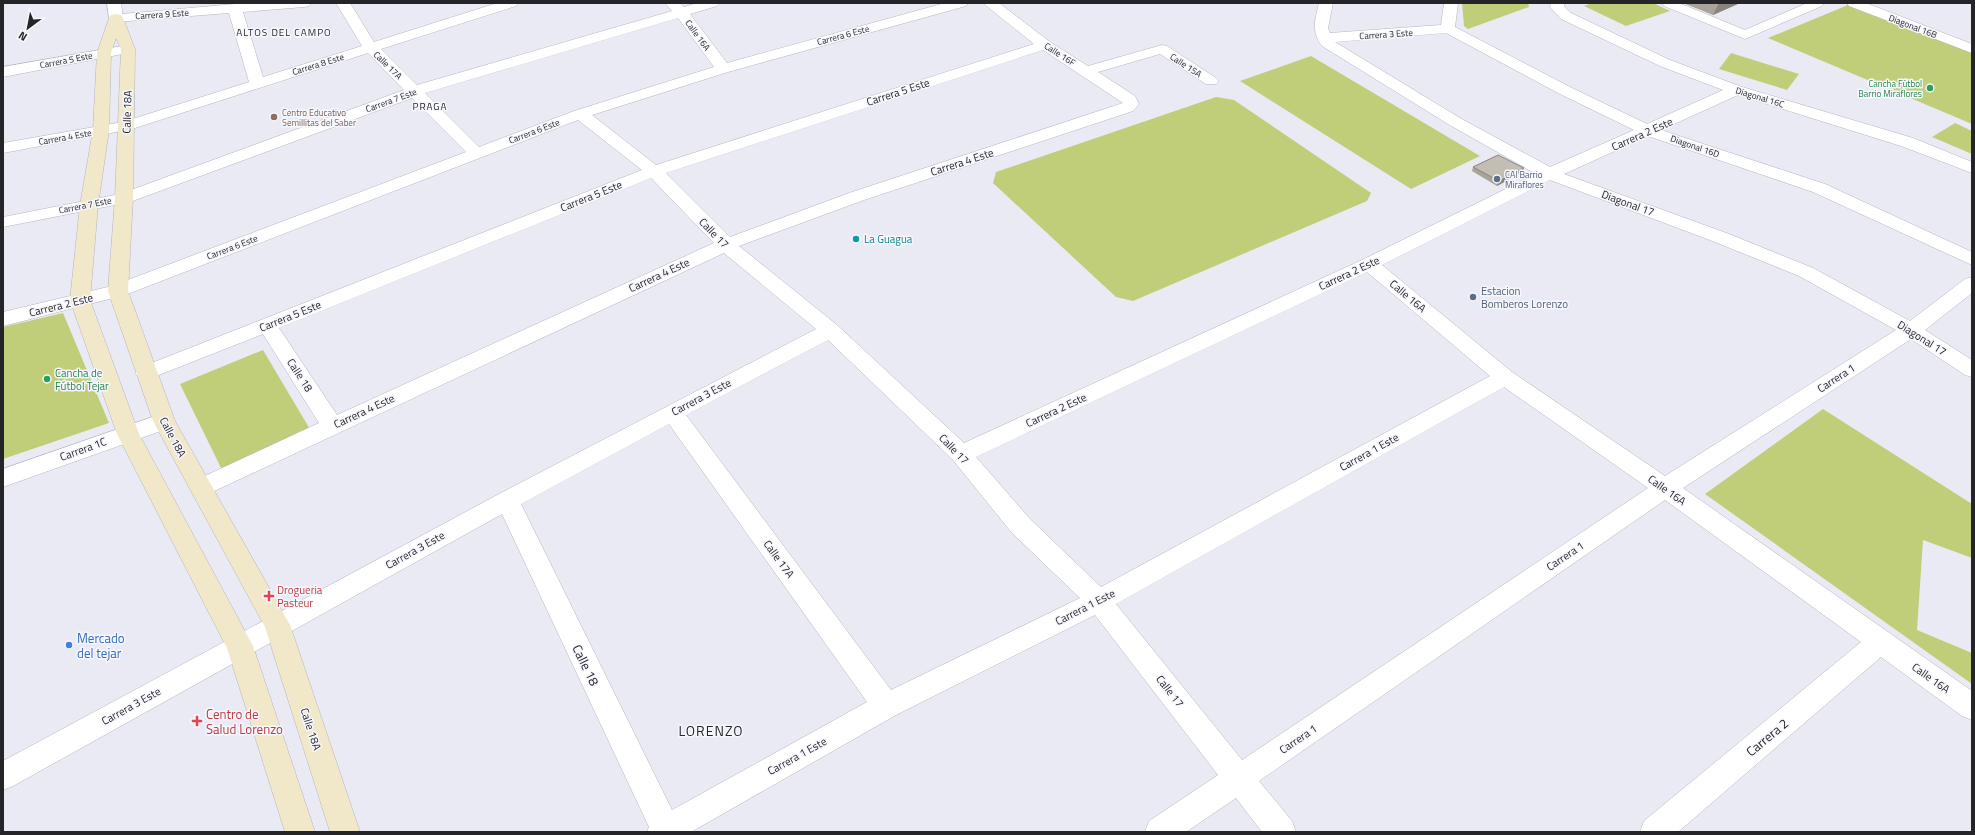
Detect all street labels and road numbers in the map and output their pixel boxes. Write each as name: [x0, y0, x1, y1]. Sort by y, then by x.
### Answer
street label: Carrera 9 Este: [135, 6, 190, 22]
street label: Diagonal 16B: [1887, 11, 1939, 41]
street label: Calle 16A: [682, 17, 714, 54]
street label: Carrera 6 Este: [815, 22, 871, 48]
street label: Carrera 3 Este: [1359, 26, 1414, 42]
street label: Calle 16F: [1042, 39, 1078, 69]
street label: Carrera 5 Este: [38, 48, 94, 71]
street label: Calle 17A: [371, 48, 406, 82]
street label: Carrera 8 Este: [290, 50, 346, 78]
street label: Calle 15A: [1168, 50, 1205, 80]
street label: Carrera 5 Este: [864, 74, 932, 110]
street label: Diagonal 16C: [1734, 83, 1786, 111]
street label: Carrera 7 Este: [364, 85, 419, 115]
street label: Calle 18A: [118, 90, 136, 134]
street label: Carrera 2 Este: [1609, 113, 1676, 155]
street label: Carrera 6 Este: [507, 115, 562, 147]
street label: Carrera 4 Este: [37, 126, 93, 148]
street label: Diagonal 16D: [1669, 132, 1721, 161]
street label: Carrera 4 Este: [928, 144, 996, 180]
street label: Carrera 5 Este: [558, 176, 625, 216]
street label: Diagonal 17: [1599, 186, 1657, 220]
street label: Carrera 7 Este: [57, 193, 113, 216]
street label: Calle 17: [695, 214, 733, 252]
street label: Carrera 6 Este: [205, 231, 260, 263]
street label: Carrera 2 Este: [1316, 252, 1382, 294]
street label: Carrera 4 Este: [626, 254, 692, 296]
street label: Calle 16A: [1386, 276, 1430, 316]
street label: Carrera 2 Este: [27, 289, 95, 321]
street label: Carrera 5 Este: [257, 296, 324, 336]
street label: Diagonal 17: [1894, 317, 1950, 359]
street label: Calle 18: [283, 355, 317, 395]
street label: Carrera 1: [1814, 360, 1858, 396]
street label: Carrera 3 Este: [668, 374, 734, 419]
street label: Carrera 2 Este: [1023, 389, 1089, 431]
street label: Carrera 4 Este: [331, 390, 397, 432]
street label: Calle 18A: [156, 414, 190, 460]
street label: Carrera 1 Este: [1336, 429, 1402, 475]
street label: Calle 17: [935, 430, 973, 468]
street label: Carrera 1C: [58, 433, 109, 465]
street label: Calle 16A: [1645, 471, 1690, 509]
street label: Carrera 3 Este: [382, 527, 448, 573]
street label: Calle 17A: [760, 537, 798, 582]
street label: Carrera 1: [1543, 537, 1587, 575]
street label: Carrera 1 Este: [1052, 585, 1118, 629]
street label: Calle 18: [567, 641, 605, 689]
street label: Calle 16A: [1909, 659, 1954, 697]
street label: Calle 17: [1152, 672, 1188, 710]
street label: Carrera 3 Este: [98, 683, 164, 729]
street label: Calle 18A: [297, 706, 325, 753]
street label: Carrera 2: [1741, 713, 1793, 761]
street label: Carrera 1: [1276, 720, 1320, 758]
street label: Carrera 1 Este: [764, 733, 830, 779]

